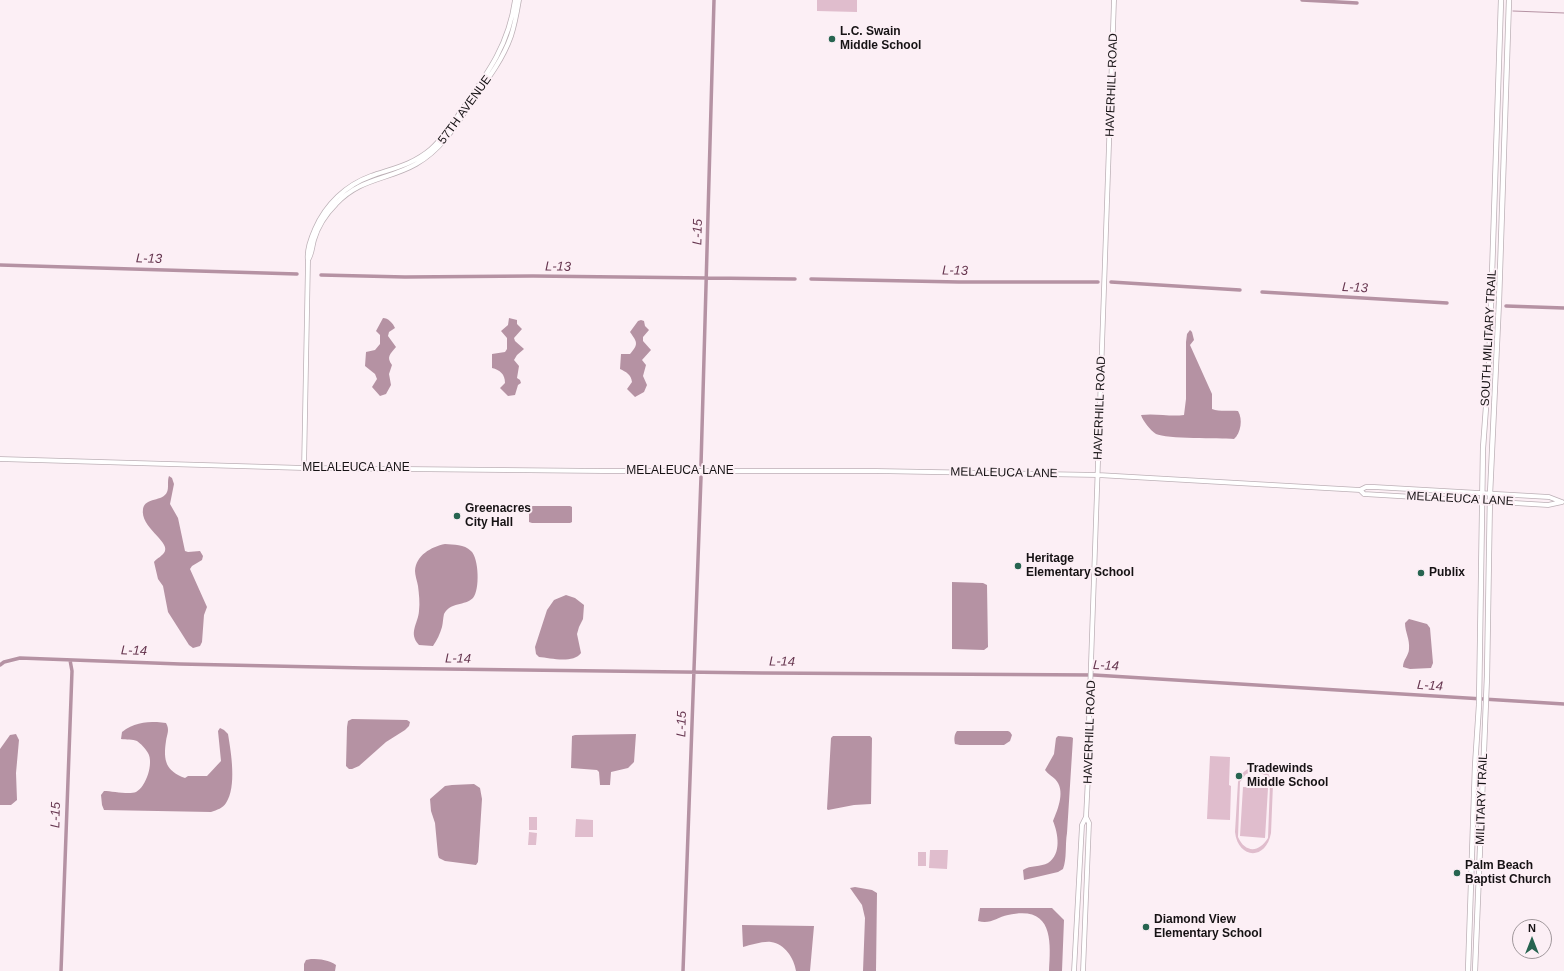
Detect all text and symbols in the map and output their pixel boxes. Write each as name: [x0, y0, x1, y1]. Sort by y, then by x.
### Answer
place label: L.C. Swain Middle School: [840, 25, 921, 53]
street label: HAVERHILL ROAD: [1103, 33, 1121, 137]
marker: L.C. Swain Middle School: [827, 34, 837, 44]
street label: 57TH AVENUE: [435, 73, 495, 147]
water label: L-15: [690, 219, 706, 245]
water label: L-13: [136, 251, 162, 267]
water label: L-13: [545, 259, 571, 275]
water label: L-13: [942, 263, 968, 279]
street label: SOUTH MILITARY TRAIL: [1478, 269, 1500, 407]
water label: L-13: [1342, 280, 1368, 296]
street label: HAVERHILL ROAD: [1091, 356, 1109, 460]
street label: MELALEUCA LANE: [302, 461, 410, 475]
street label: MELALEUCA LANE: [626, 464, 734, 478]
street label: MELALEUCA LANE: [950, 465, 1058, 481]
street label: MELALEUCA LANE: [1406, 489, 1514, 509]
place label: Greenacres City Hall: [465, 502, 531, 530]
marker: Greenacres City Hall: [452, 511, 462, 521]
place label: Heritage Elementary School: [1026, 552, 1134, 580]
marker: Heritage Elementary School: [1013, 561, 1023, 571]
place label: Publix: [1429, 566, 1465, 580]
marker: Publix: [1416, 568, 1426, 578]
water label: L-14: [121, 643, 147, 659]
water label: L-14: [445, 651, 471, 667]
water label: L-14: [769, 654, 795, 670]
water label: L-14: [1093, 658, 1119, 674]
water label: L-14: [1416, 677, 1444, 695]
street label: HAVERHILL ROAD: [1081, 680, 1099, 784]
water label: L-15: [674, 711, 690, 737]
street label: MILITARY TRAIL: [1473, 753, 1491, 845]
place label: Tradewinds Middle School: [1247, 762, 1328, 790]
marker: Tradewinds Middle School: [1234, 771, 1244, 781]
water label: L-15: [48, 802, 64, 828]
place label: Palm Beach Baptist Church: [1465, 859, 1551, 887]
marker: Palm Beach Baptist Church: [1452, 868, 1462, 878]
place label: Diamond View Elementary School: [1154, 913, 1262, 941]
north arrow: [1512, 919, 1552, 959]
marker: Diamond View Elementary School: [1141, 922, 1151, 932]
text: N: [1528, 922, 1536, 934]

